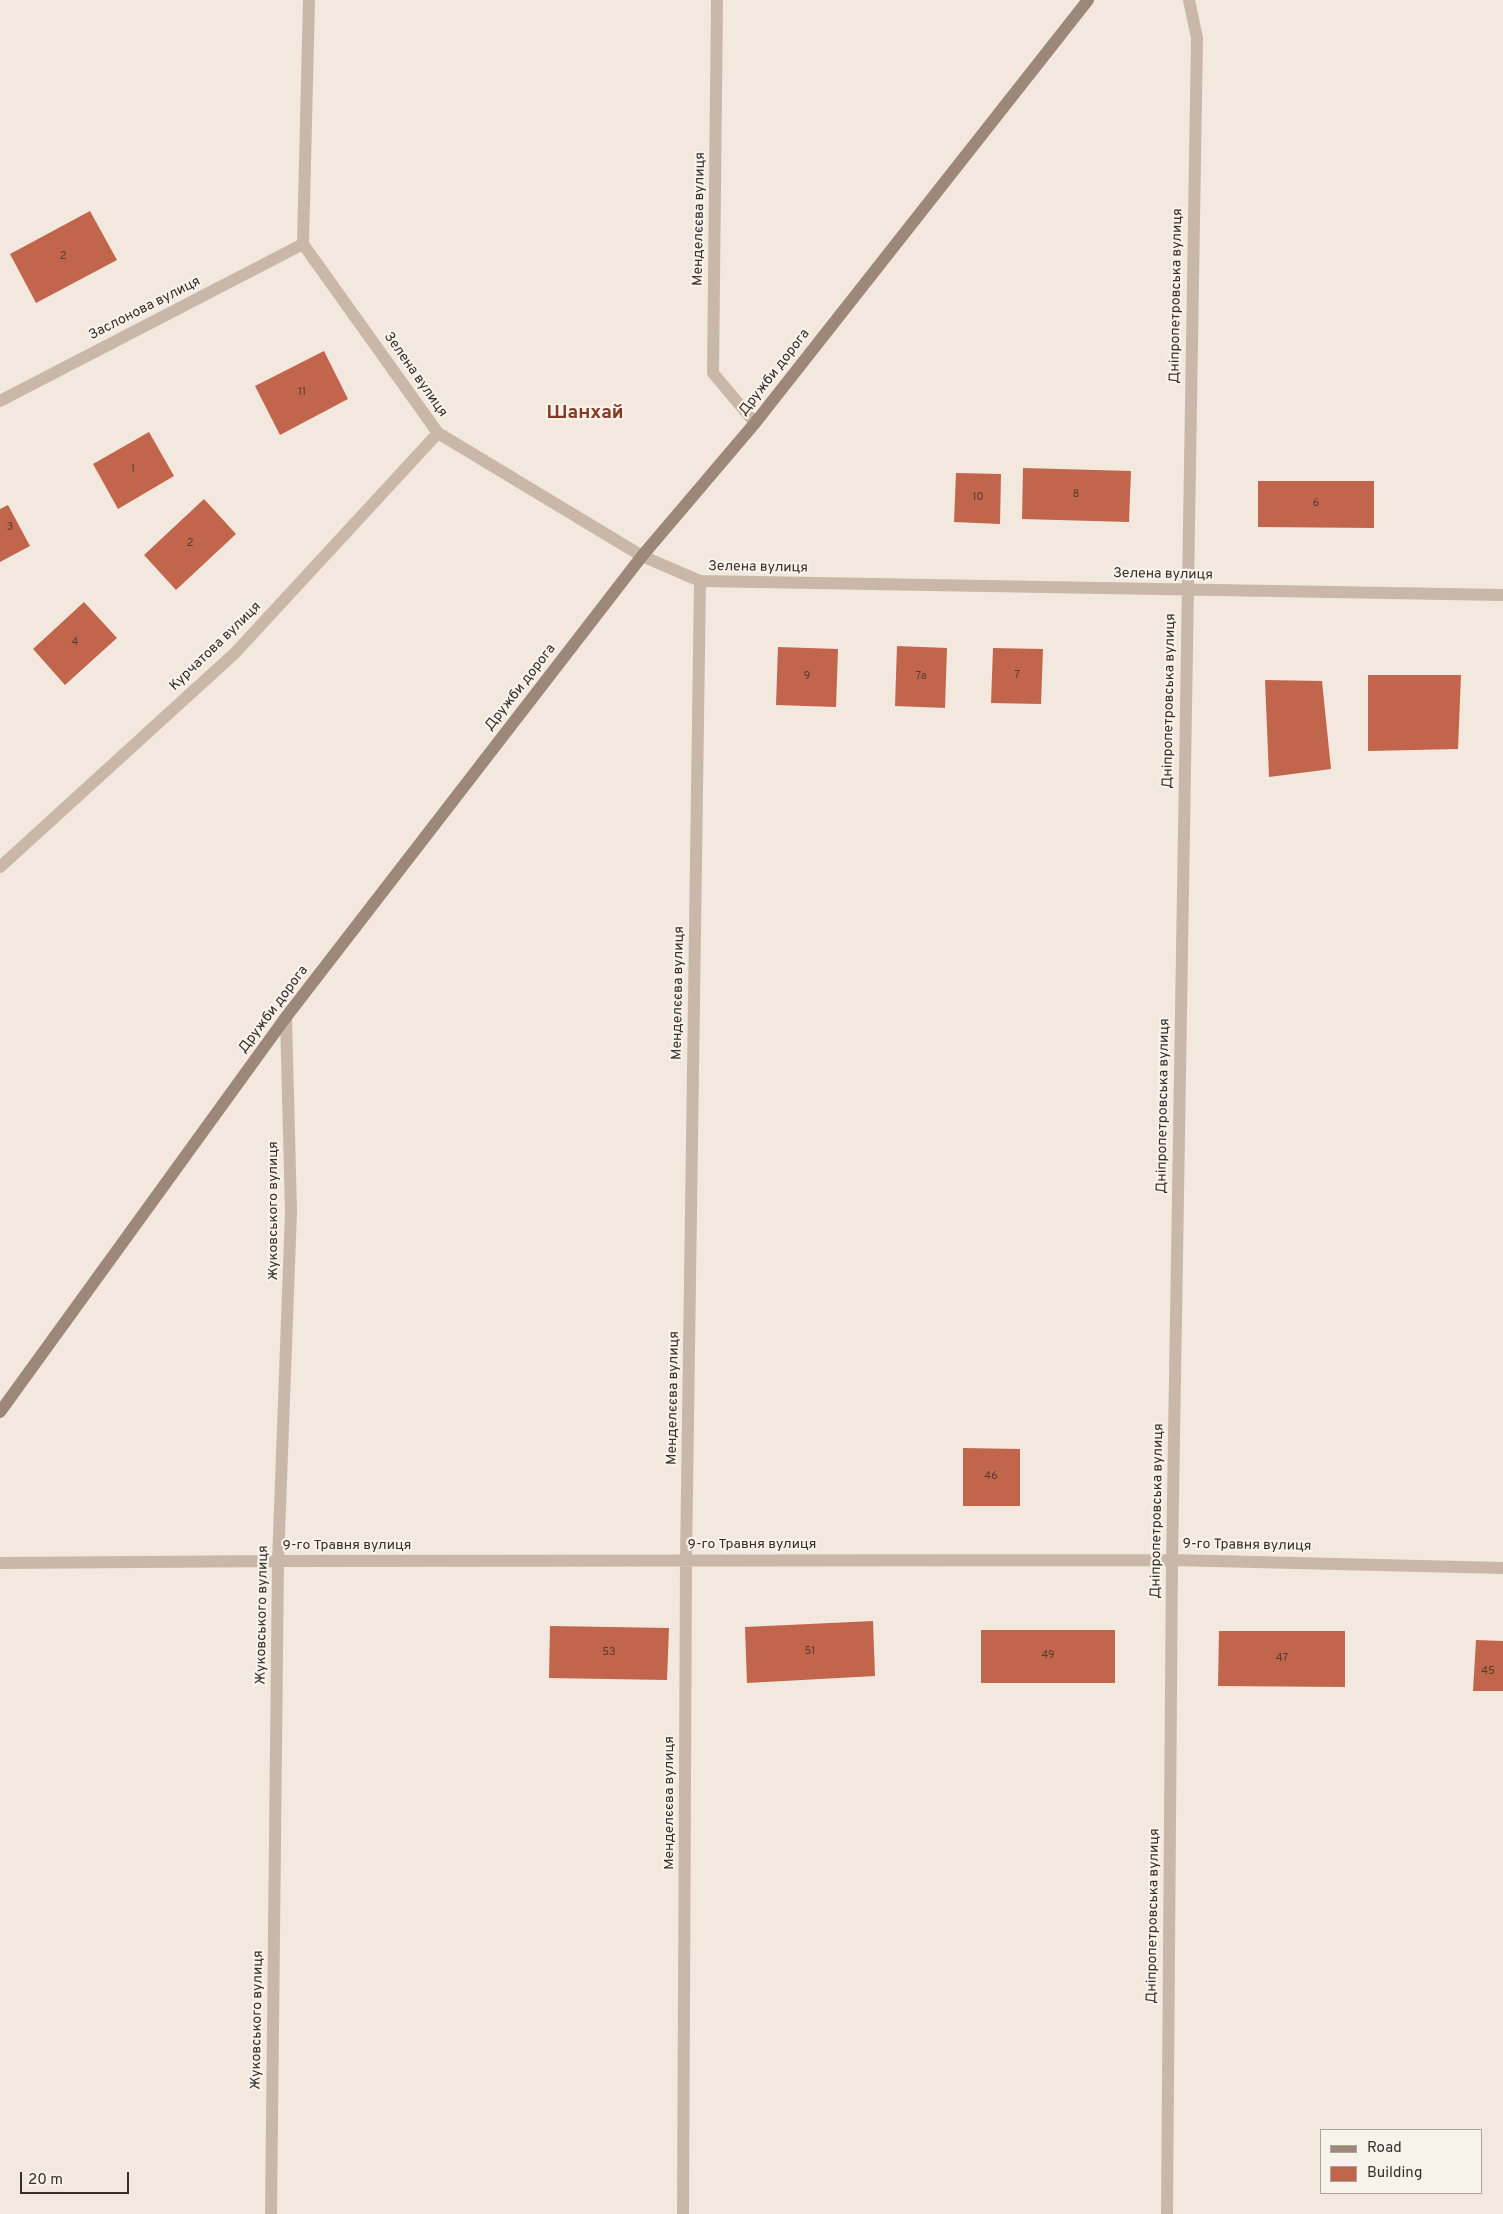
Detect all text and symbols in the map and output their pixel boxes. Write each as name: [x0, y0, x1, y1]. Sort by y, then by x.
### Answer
street label: Менделєєва вулиця: [690, 152, 710, 286]
street label: Дніпропетровська вулиця: [1167, 208, 1187, 384]
house number: 2: [60, 250, 66, 264]
street label: Заслонова вулиця: [86, 274, 204, 344]
street label: Дружби дорога: [736, 326, 814, 420]
street label: Зелена вулиця: [379, 329, 451, 421]
house number: 11: [298, 386, 306, 400]
district label: Шанхай: [546, 403, 624, 425]
house number: 1: [131, 463, 135, 477]
house number: 8: [1073, 488, 1079, 502]
house number: 10: [972, 491, 984, 505]
house number: 6: [1313, 497, 1319, 511]
house number: 3: [7, 521, 13, 535]
house number: 2: [187, 537, 193, 551]
street label: Зелена вулиця: [708, 559, 808, 577]
street label: Зелена вулиця: [1113, 566, 1213, 584]
street label: Курчатова вулиця: [167, 599, 265, 695]
street label: Дніпропетровська вулиця: [1160, 613, 1180, 789]
house number: 4: [72, 636, 78, 650]
street label: Дружби дорога: [482, 641, 560, 735]
house number: 7: [1014, 669, 1020, 683]
house number: 9: [804, 670, 810, 684]
house number: 7а: [915, 670, 927, 684]
street label: Менделєєва вулиця: [669, 926, 689, 1060]
street label: Дружби дорога: [236, 963, 312, 1057]
street label: Дніпропетровська вулиця: [1154, 1018, 1174, 1194]
street label: Жуковського вулиця: [266, 1141, 282, 1281]
street label: Менделєєва вулиця: [664, 1331, 684, 1465]
street label: Дніпропетровська вулиця: [1148, 1423, 1168, 1599]
house number: 46: [984, 1470, 998, 1484]
street label: 9-го Травня вулиця: [1182, 1536, 1312, 1556]
street label: 9-го Травня вулиця: [688, 1537, 816, 1553]
street label: 9-го Травня вулиця: [283, 1538, 411, 1554]
street label: Жуковського вулиця: [253, 1545, 273, 1685]
house number: 51: [805, 1645, 815, 1659]
house number: 53: [602, 1646, 616, 1660]
house number: 49: [1041, 1649, 1055, 1663]
house number: 47: [1276, 1652, 1288, 1666]
house number: 45: [1481, 1665, 1495, 1679]
street label: Менделєєва вулиця: [662, 1736, 678, 1870]
street label: Дніпропетровська вулиця: [1144, 1828, 1164, 2004]
street label: Жуковського вулиця: [248, 1950, 268, 2090]
legend: [1320, 2129, 1483, 2194]
text: Road: [1367, 2139, 1402, 2158]
scale bar: [22, 2162, 131, 2194]
text: Building: [1367, 2164, 1422, 2183]
text: 20 m: [28, 2171, 63, 2190]

